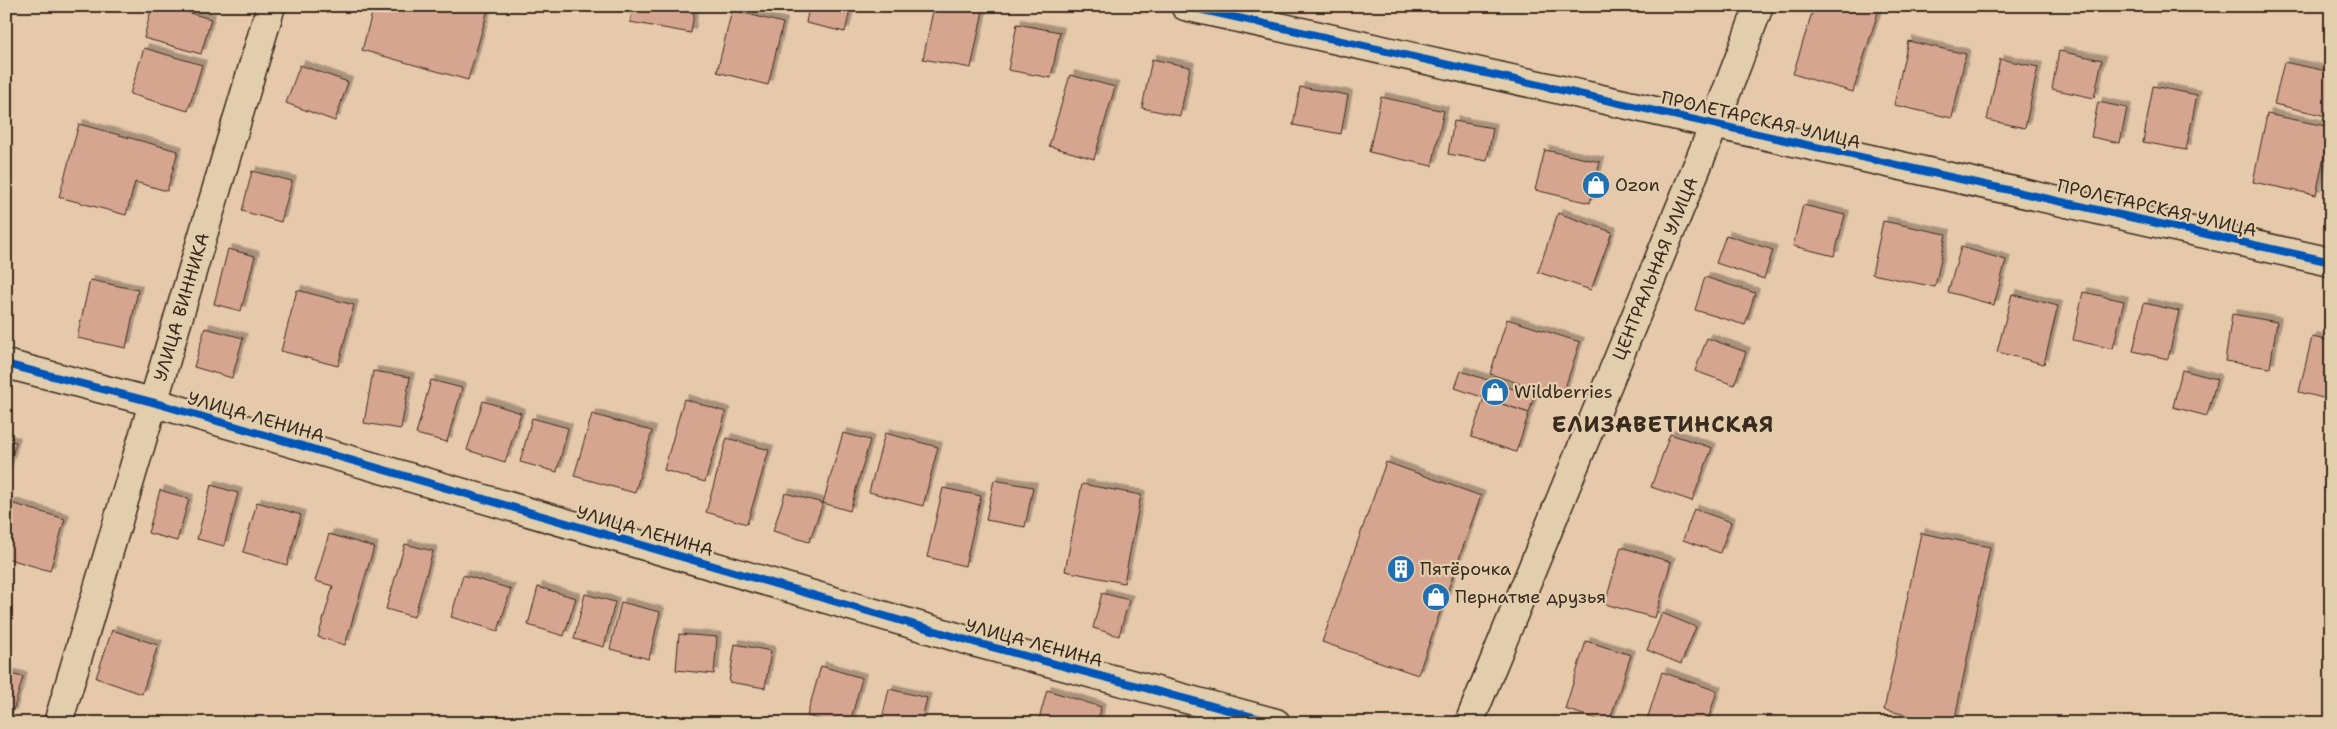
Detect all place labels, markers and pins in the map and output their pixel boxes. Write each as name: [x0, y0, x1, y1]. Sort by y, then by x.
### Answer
shop icon: Ozon: [1581, 170, 1611, 200]
place label: Ozon: [1615, 173, 1660, 197]
shop icon: Wildberries: [1480, 377, 1510, 407]
place label: Wildberries: [1514, 380, 1613, 404]
building icon: Пятёрочка: [1386, 554, 1416, 584]
place label: Пятёрочка: [1420, 557, 1511, 581]
shop icon: Пернатые друзья: [1421, 582, 1451, 612]
place label: Пернатые друзья: [1455, 585, 1606, 609]

